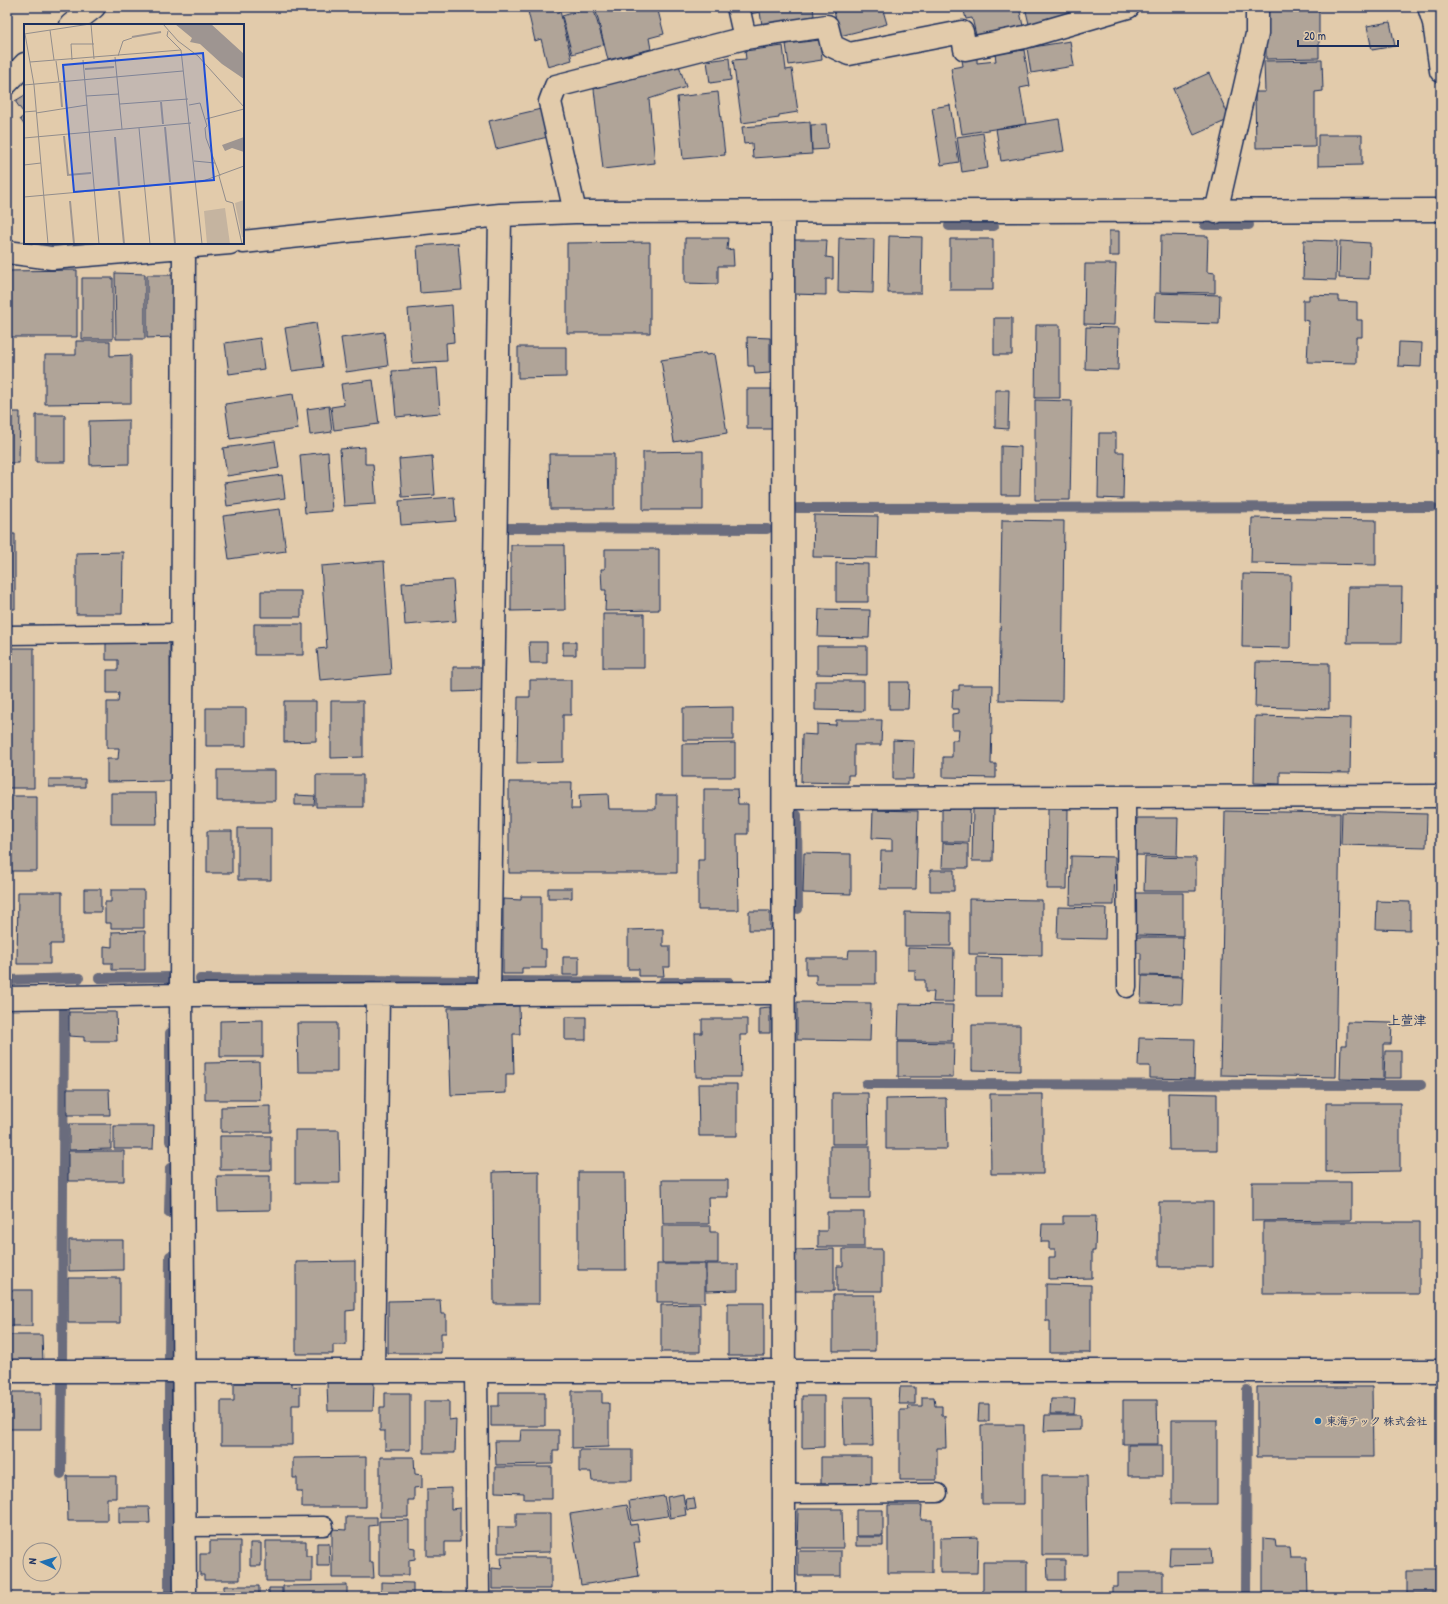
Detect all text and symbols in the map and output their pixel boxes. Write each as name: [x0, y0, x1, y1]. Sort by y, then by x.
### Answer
scale bar: [1298, 22, 1398, 48]
inset map: [24, 24, 244, 244]
text: 20 m: [1304, 27, 1326, 44]
district label: 上萱津: [1387, 1011, 1427, 1029]
place label: 東海テック 株式会社: [1326, 1414, 1428, 1428]
marker: 東海テック 株式会社: [1313, 1416, 1323, 1426]
north arrow: [22, 1542, 62, 1582]
text: N: [25, 1557, 39, 1565]

